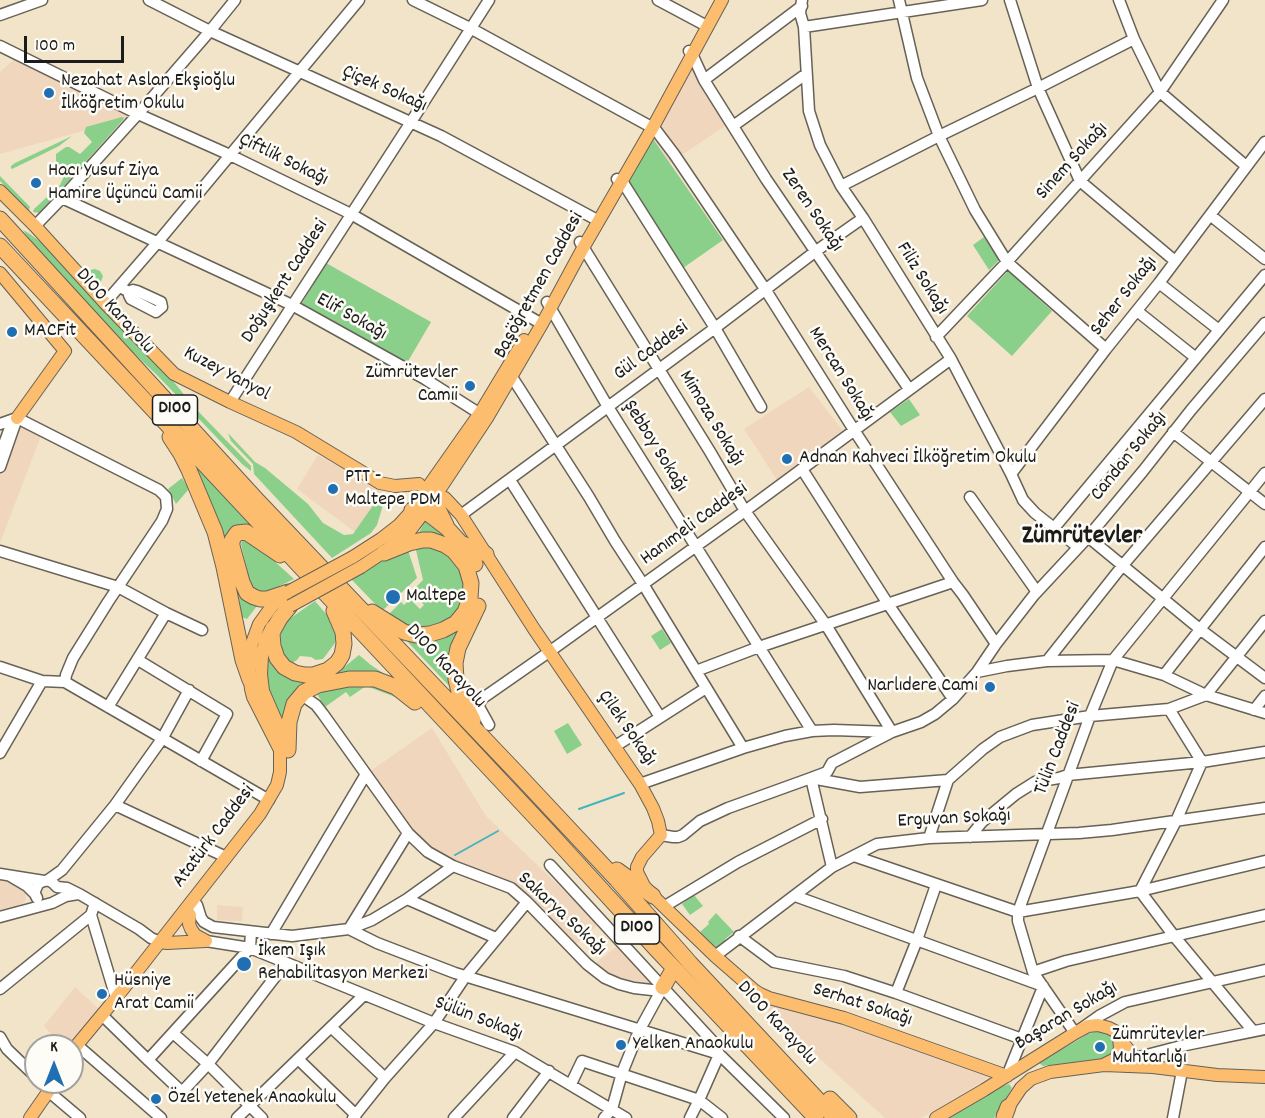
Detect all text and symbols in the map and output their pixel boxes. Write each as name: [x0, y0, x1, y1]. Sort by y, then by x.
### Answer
scale bar: [27, 24, 128, 62]
text: 100 m: [35, 34, 75, 59]
street label: Çiçek Sokağı: [338, 61, 430, 119]
place label: Nezahat Aslan Ekşioğlu İlköğretim Okulu: [61, 70, 235, 117]
marker: Nezahat Aslan Ekşioğlu İlköğretim Okulu: [42, 86, 56, 100]
street label: Sinem Sokağı: [1032, 118, 1114, 206]
street label: Çiftlik Sokağı: [234, 129, 332, 193]
place label: Hacı Yusuf Ziya Hamire Üçüncü Camii: [48, 160, 202, 207]
street label: Zeren Sokağı: [774, 165, 848, 257]
marker: Hacı Yusuf Ziya Hamire Üçüncü Camii: [29, 176, 43, 190]
street label: Başöğretmen Caddesi: [490, 208, 590, 364]
street label: Doğuşkent Caddesi: [237, 216, 335, 348]
street label: Filiz Sokağı: [889, 238, 953, 320]
street label: Seher Sokağı: [1086, 252, 1164, 342]
street label: D100 Karayolu: [69, 264, 159, 360]
street label: Elif Sokağı: [312, 289, 390, 347]
street label: Gül Caddesi: [610, 317, 694, 387]
place label: MACFit: [24, 320, 76, 344]
street label: Mercan Sokağı: [801, 323, 879, 427]
marker: MACFit: [5, 325, 19, 339]
street label: Kuzey Yanyol: [179, 342, 273, 408]
place label: Zümrütevler Camii: [365, 362, 458, 409]
street label: Mimoza Sokağı: [672, 367, 748, 471]
marker: Zümrütevler Camii: [463, 379, 477, 393]
road number: D100: [152, 395, 198, 425]
street label: Şebboy Sokağı: [616, 397, 692, 497]
street label: Candan Sokağı: [1086, 407, 1174, 507]
place label: Adnan Kahveci İlköğretim Okulu: [799, 447, 1036, 471]
marker: Adnan Kahveci İlköğretim Okulu: [780, 452, 794, 466]
place label: PTT - Maltepe PDM: [345, 466, 441, 513]
street label: Hanımeli Caddesi: [637, 478, 753, 572]
marker: PTT - Maltepe PDM: [326, 482, 340, 496]
district label: Zümrütevler: [1022, 522, 1142, 554]
place label: Maltepe: [406, 585, 466, 609]
marker: Maltepe: [384, 588, 402, 606]
street label: D100 Karayolu: [400, 620, 490, 714]
place label: Narlıdere Cami: [867, 675, 978, 699]
marker: Narlıdere Cami: [983, 680, 997, 694]
street label: Çilek Sokağı: [591, 686, 661, 772]
street label: Tülin Caddesi: [1030, 699, 1088, 799]
street label: Atatürk Caddesi: [168, 781, 262, 893]
street label: Erguvan Sokağı: [897, 805, 1011, 835]
street label: Sakarya Sokağı: [511, 868, 611, 962]
road number: D100: [614, 914, 660, 944]
place label: İkem Işık Rehabilitasyon Merkezi: [258, 940, 428, 987]
marker: İkem Işık Rehabilitasyon Merkezi: [235, 955, 253, 973]
place label: Hüsniye Arat Camii: [114, 970, 194, 1017]
street label: D100 Karayolu: [731, 977, 821, 1071]
street label: Başaran Sokağı: [1011, 977, 1123, 1057]
street label: Serhat Sokağı: [809, 979, 915, 1033]
marker: Hüsniye Arat Camii: [95, 987, 109, 1001]
street label: Sülün Sokağı: [431, 992, 525, 1048]
place label: Zümrütevler Muhtarlığı: [1112, 1024, 1205, 1071]
place label: Yelken Anaokulu: [633, 1033, 753, 1057]
north arrow: [24, 1034, 84, 1094]
text: K: [50, 1036, 58, 1059]
marker: Yelken Anaokulu: [614, 1038, 628, 1052]
marker: Zümrütevler Muhtarlığı: [1093, 1040, 1107, 1054]
place label: Özel Yetenek Anaokulu: [168, 1087, 336, 1111]
marker: Özel Yetenek Anaokulu: [149, 1092, 163, 1106]

